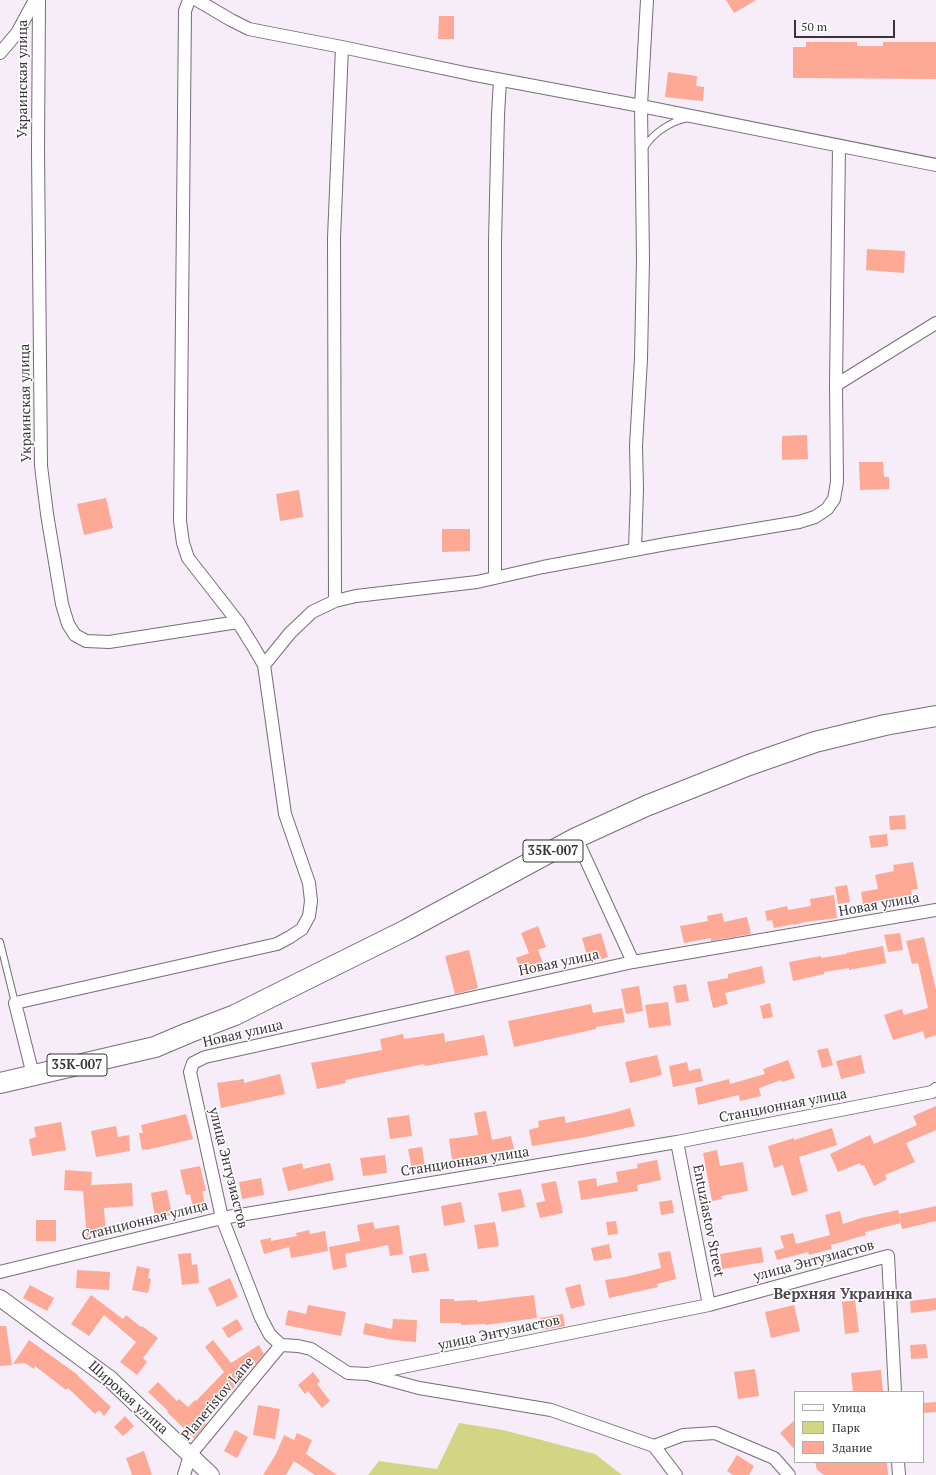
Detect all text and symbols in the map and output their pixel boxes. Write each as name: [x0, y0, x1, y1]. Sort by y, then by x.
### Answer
scale bar: [796, 12, 897, 38]
text: 50 m: [801, 19, 827, 34]
street label: Украинская улица: [15, 20, 31, 138]
street label: Украинская улица: [17, 344, 35, 462]
road number: 35К-007: [523, 840, 583, 862]
street label: Новая улица: [837, 890, 921, 920]
street label: Новая улица: [517, 946, 601, 980]
street label: Новая улица: [201, 1017, 285, 1051]
road number: 35К-007: [47, 1054, 107, 1076]
street label: Станционная улица: [718, 1085, 848, 1127]
street label: улица Энтузиастов: [205, 1106, 251, 1230]
street label: Станционная улица: [400, 1144, 530, 1180]
street label: Entuziastov Street: [689, 1163, 727, 1279]
street label: Станционная улица: [80, 1197, 210, 1245]
street label: улица Энтузиастов: [752, 1237, 876, 1285]
district label: Верхняя Украинка: [773, 1286, 913, 1304]
street label: улица Энтузиастов: [437, 1312, 561, 1354]
street label: Planeristov Lane: [178, 1354, 258, 1444]
street label: Широкая улица: [85, 1358, 171, 1438]
legend: [794, 1391, 924, 1463]
text: Улица: [832, 1400, 866, 1415]
text: Парк: [832, 1420, 860, 1435]
text: Здание: [832, 1440, 872, 1455]

